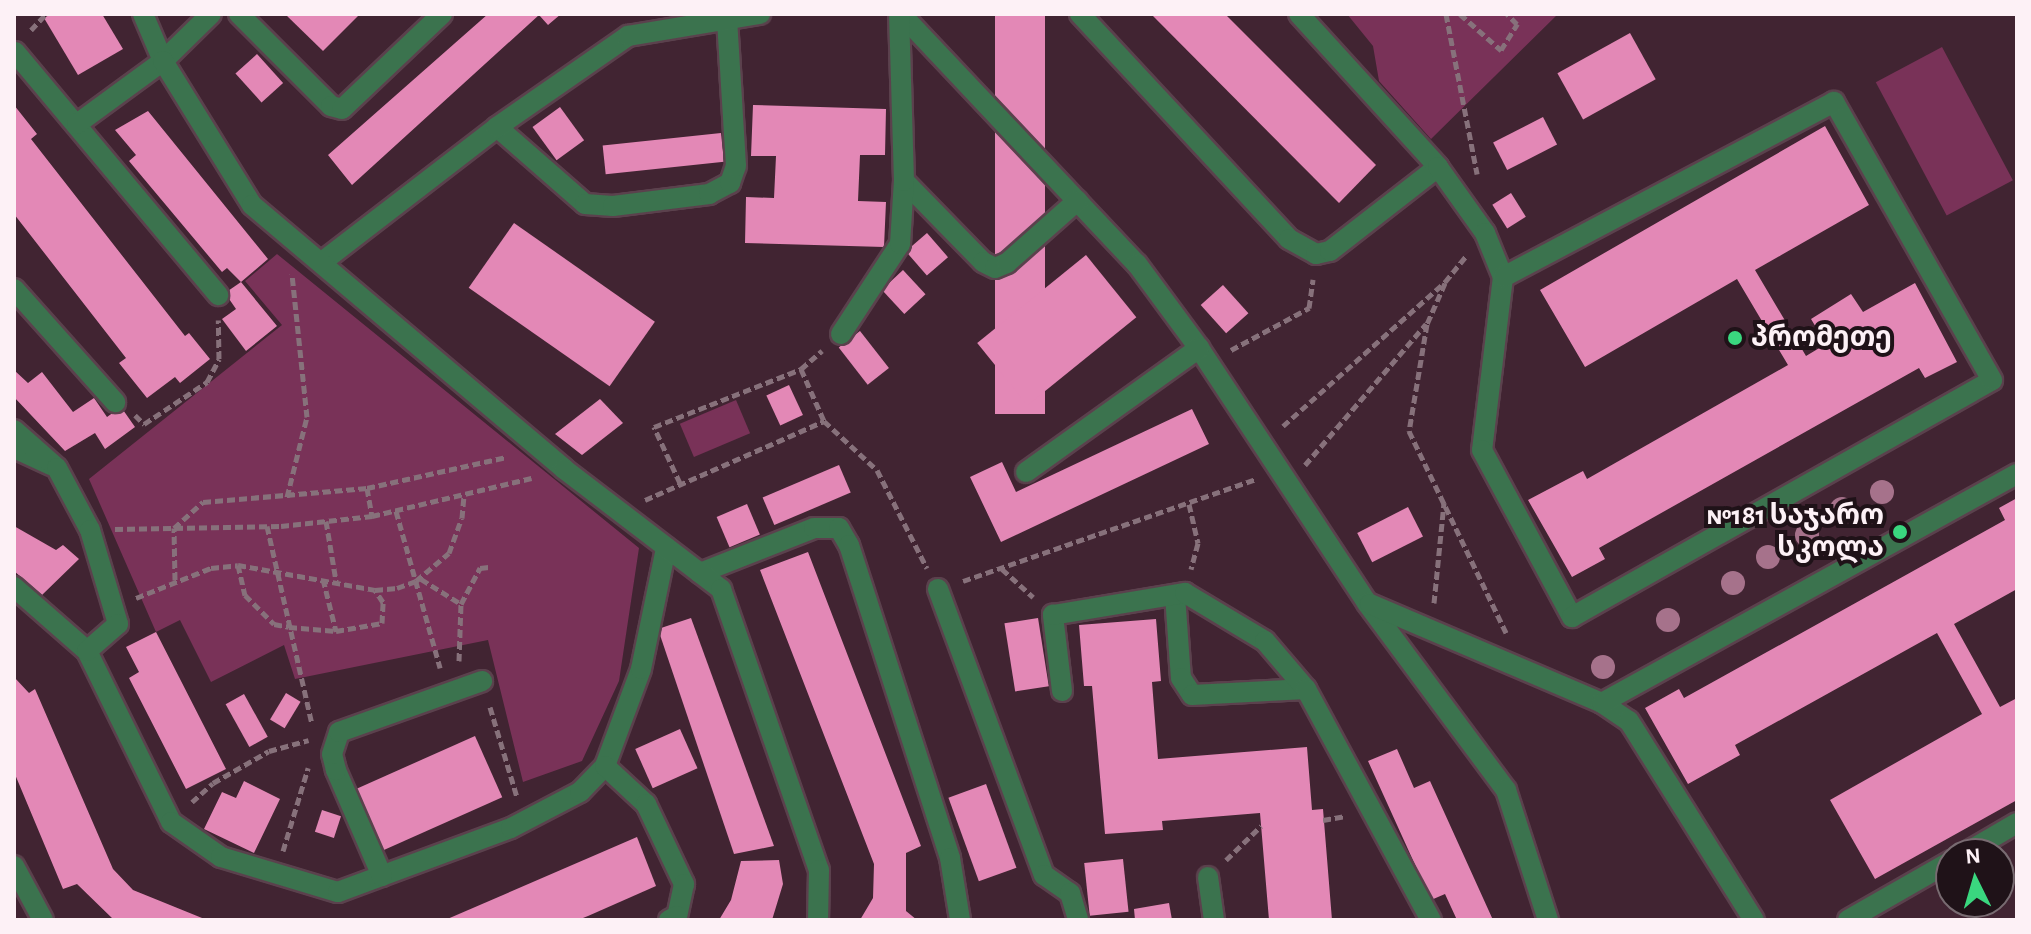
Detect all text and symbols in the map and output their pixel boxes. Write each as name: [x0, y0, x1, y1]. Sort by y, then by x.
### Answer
place label: პრომეთე: [1751, 321, 1892, 355]
marker: პრომეთე: [1726, 329, 1744, 347]
place label: №181 საჯარო სკოლა: [1706, 499, 1884, 565]
marker: №181 საჯარო სკოლა: [1891, 523, 1909, 541]
north arrow: [1935, 838, 2015, 918]
text: N: [1964, 844, 1982, 868]

